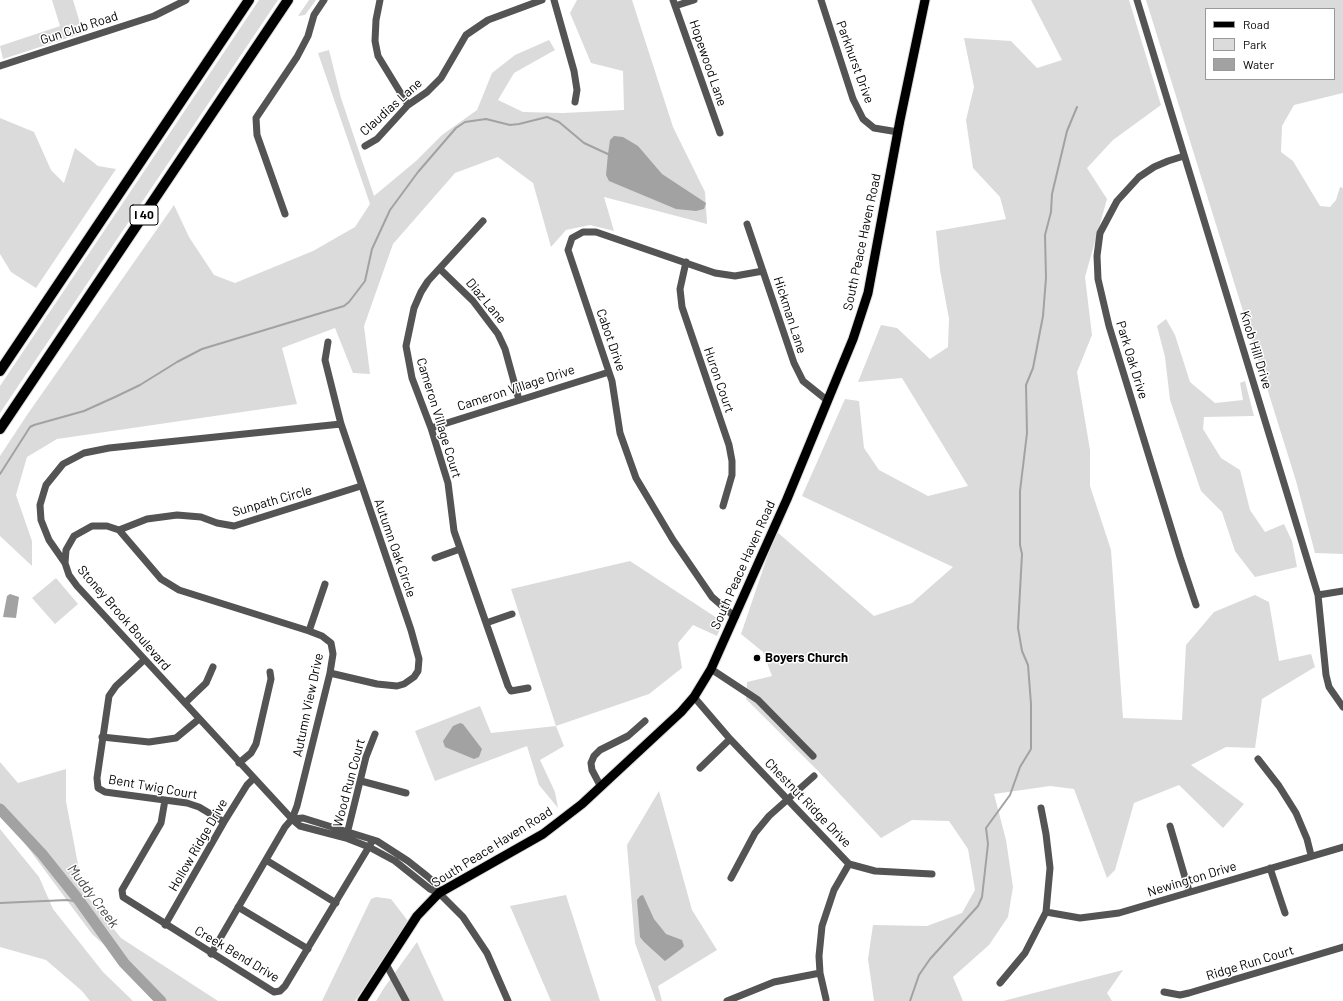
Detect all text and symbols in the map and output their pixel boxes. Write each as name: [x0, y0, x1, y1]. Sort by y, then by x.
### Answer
street label: Gun Club Road: [38, 8, 120, 48]
legend: [1205, 8, 1335, 80]
text: Road: [1243, 17, 1270, 31]
street label: Hopewood Lane: [686, 18, 730, 108]
street label: Parkhurst Drive: [833, 19, 877, 105]
text: Park: [1243, 37, 1267, 51]
text: Water: [1243, 57, 1274, 71]
street label: Claudias Lane: [357, 75, 425, 139]
street label: South Peace Haven Road: [840, 172, 884, 312]
road number: I 40: [130, 205, 158, 225]
street label: Diaz Lane: [463, 275, 509, 327]
street label: Hickman Lane: [770, 275, 810, 355]
street label: Cabot Drive: [593, 307, 629, 373]
street label: Knob Hill Drive: [1237, 309, 1275, 391]
street label: Park Oak Drive: [1113, 319, 1151, 401]
street label: Huron Court: [700, 345, 738, 415]
street label: Cameron Village Court: [413, 356, 465, 480]
street label: Cameron Village Drive: [455, 362, 577, 414]
street label: Sunpath Circle: [230, 482, 314, 520]
street label: Autumn Oak Circle: [371, 497, 419, 599]
street label: South Peace Haven Road: [708, 498, 778, 632]
street label: Stoney Brook Boulevard: [74, 562, 174, 674]
place label: Boyers Church: [765, 650, 848, 666]
street label: Autumn View Drive: [289, 652, 327, 758]
marker: Boyers Church: [752, 653, 762, 663]
street label: Wood Run Court: [330, 737, 368, 829]
street label: Chestnut Ridge Drive: [762, 755, 854, 851]
street label: Bent Twig Court: [107, 771, 199, 803]
street label: Hollow Ridge Drive: [165, 796, 231, 894]
street label: South Peace Haven Road: [429, 803, 555, 891]
street label: Newington Drive: [1146, 858, 1238, 900]
water label: Muddy Creek: [64, 861, 122, 931]
street label: Creek Bend Drive: [192, 923, 282, 985]
street label: Ridge Run Court: [1204, 942, 1296, 984]

